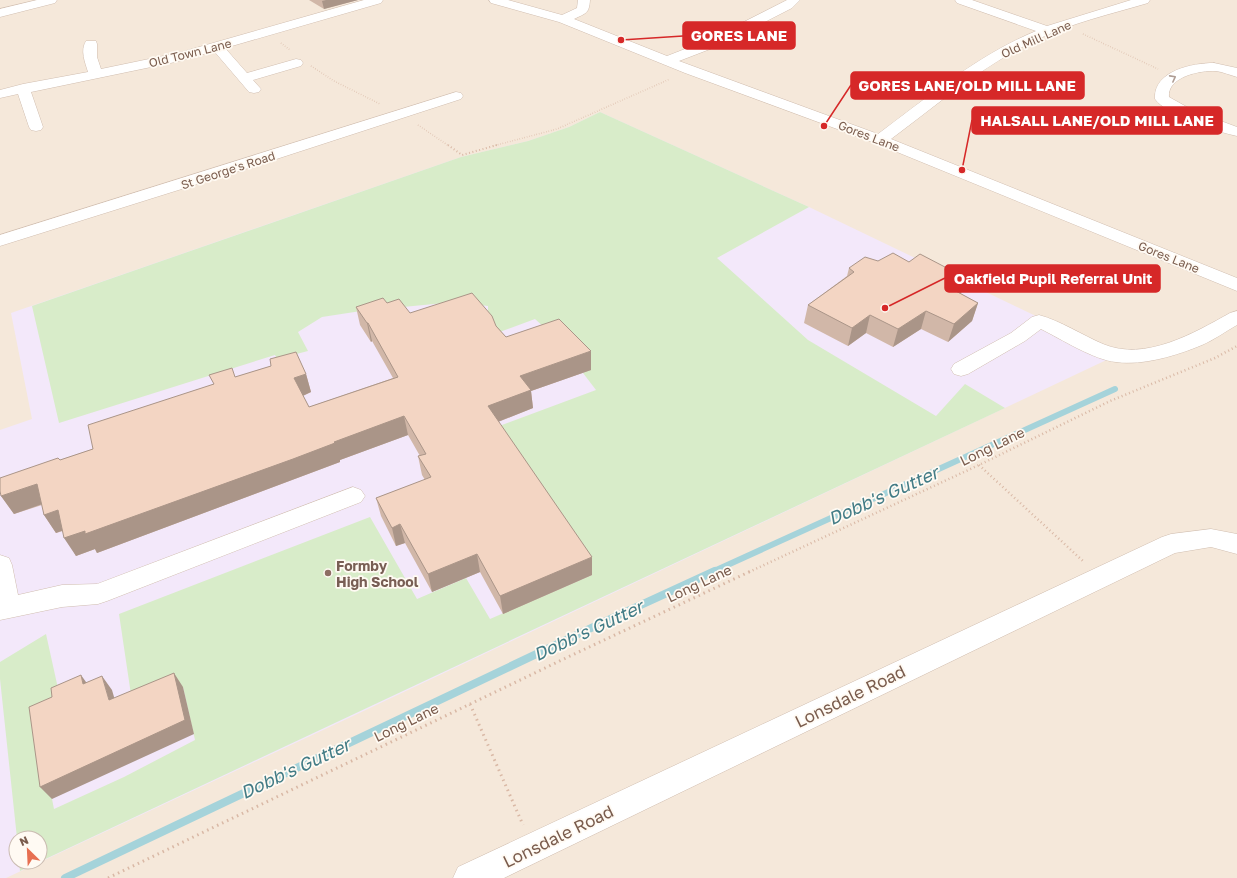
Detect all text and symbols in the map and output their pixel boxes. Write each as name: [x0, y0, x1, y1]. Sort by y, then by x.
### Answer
street label: Old Mill Lane: [999, 17, 1073, 61]
callout: GORES LANE: [683, 22, 795, 49]
text: GORES LANE: [691, 26, 787, 44]
street label: Old Town Lane: [147, 35, 233, 71]
callout: GORES LANE/OLD MILL LANE: [851, 72, 1084, 99]
one-way arrow: [1169, 75, 1176, 83]
text: GORES LANE/OLD MILL LANE: [858, 76, 1076, 94]
callout: HALSALL LANE/OLD MILL LANE: [972, 107, 1222, 134]
text: HALSALL LANE/OLD MILL LANE: [980, 111, 1214, 129]
street label: Gores Lane: [836, 117, 902, 155]
street label: St George's Road: [179, 148, 277, 192]
street label: Gores Lane: [1136, 238, 1202, 276]
callout: Oakfield Pupil Referral Unit: [945, 265, 1160, 292]
text: Oakfield Pupil Referral Unit: [954, 269, 1152, 287]
street label: Long Lane: [957, 423, 1027, 469]
water label: Dobb's Gutter: [824, 460, 944, 529]
place label: Formby High School: [336, 557, 419, 590]
street label: Long Lane: [664, 561, 734, 605]
marker: Formby High School: [323, 568, 333, 578]
water label: Dobb's Gutter: [530, 594, 649, 665]
street label: Lonsdale Road: [791, 660, 909, 732]
street label: Long Lane: [371, 699, 441, 745]
water label: Dobb's Gutter: [237, 732, 356, 803]
street label: Lonsdale Road: [499, 800, 617, 872]
north arrow: [8, 830, 48, 870]
text: N: [17, 833, 30, 848]

